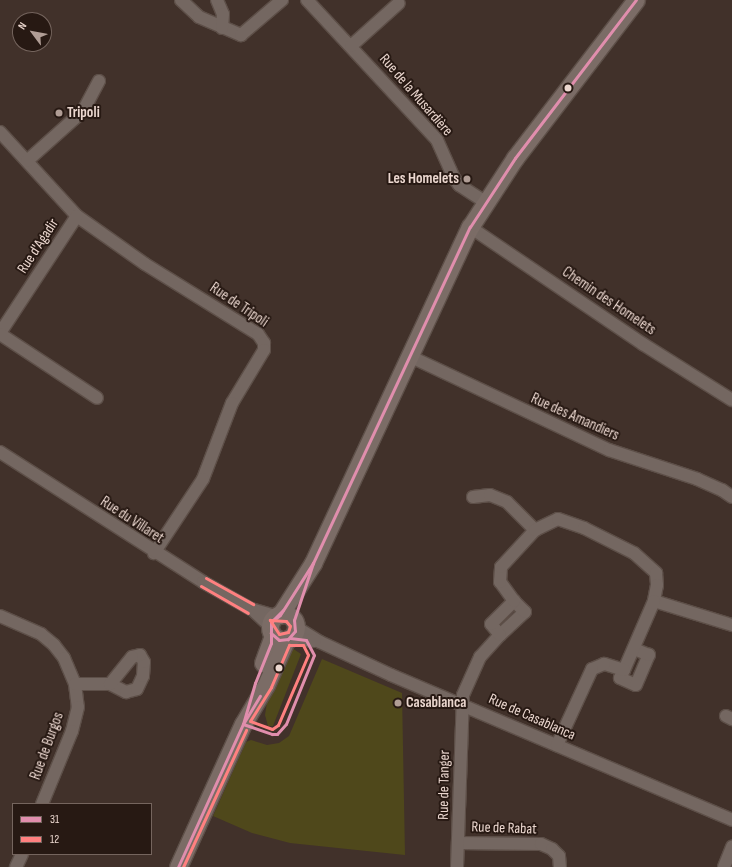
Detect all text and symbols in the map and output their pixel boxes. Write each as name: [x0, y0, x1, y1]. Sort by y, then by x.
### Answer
north arrow: [12, 12, 52, 52]
text: N: [15, 20, 29, 32]
street label: Rue de la Musardière: [376, 50, 456, 140]
unlabelled marker: [563, 83, 573, 93]
place label: Tripoli: [67, 104, 100, 122]
marker: Tripoli: [54, 108, 64, 118]
place label: Les Homelets: [388, 170, 459, 188]
marker: Les Homelets: [462, 174, 472, 184]
street label: Rue d'Agadir: [14, 215, 62, 277]
street label: Chemin des Homelets: [559, 263, 659, 339]
street label: Rue de Tripoli: [206, 279, 272, 331]
street label: Rue des Amandiers: [528, 390, 622, 444]
street label: Rue du Villaret: [97, 493, 167, 547]
unlabelled marker: [274, 663, 284, 673]
street label: Rue de Casablanca: [486, 690, 578, 744]
place label: Casablanca: [406, 694, 466, 712]
marker: Casablanca: [393, 698, 403, 708]
street label: Rue de Burgos: [26, 710, 68, 782]
street label: Rue de Tanger: [434, 750, 454, 820]
legend: [12, 803, 152, 855]
text: 31: [50, 812, 59, 827]
street label: Rue de Rabat: [471, 818, 537, 838]
text: 12: [50, 832, 59, 847]

